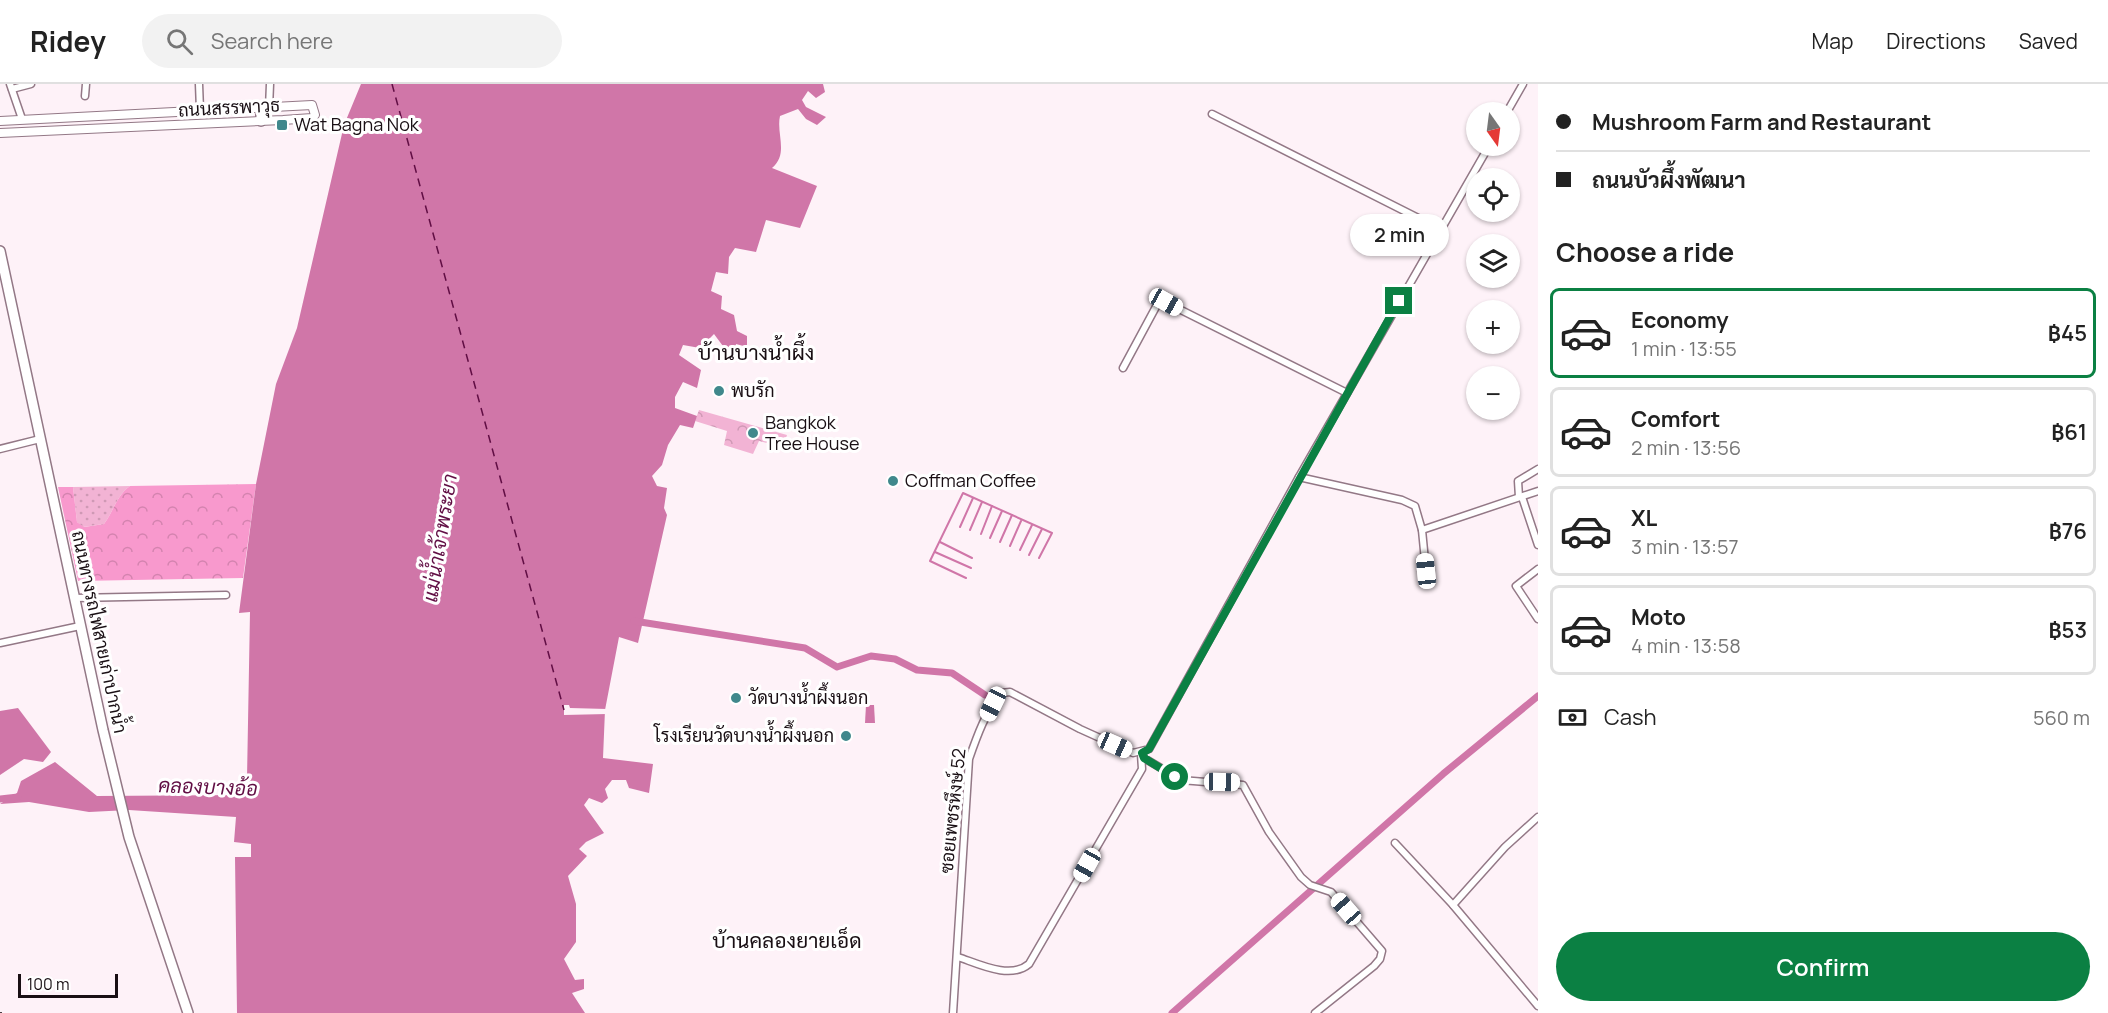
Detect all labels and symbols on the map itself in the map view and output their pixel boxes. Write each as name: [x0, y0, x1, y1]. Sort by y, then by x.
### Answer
street label: ถนนสรรพาวุธ: [177, 92, 281, 123]
north arrow: [1466, 102, 1520, 156]
place label: Wat Bagna Nok: [294, 112, 420, 136]
marker: Wat Bagna Nok: [275, 118, 289, 132]
callout: 2 min: [1350, 214, 1448, 256]
car: [1146, 285, 1186, 319]
route end: [1385, 287, 1412, 314]
district label: บ้านบางน้ำผึ้ง: [698, 333, 814, 366]
place label: พบรัก: [731, 378, 775, 402]
marker: พบรัก: [712, 384, 726, 398]
place label: Bangkok Tree House: [765, 410, 859, 455]
marker: Bangkok Tree House: [746, 426, 760, 440]
place label: Coffman Coffee: [905, 468, 1036, 492]
water label: แม่น้ำเจ้าพระยา: [412, 471, 463, 604]
marker: Coffman Coffee: [886, 474, 900, 488]
street label: ถนนทางรถไฟสายเก่าปากน้ำ: [67, 528, 136, 735]
car: [1415, 552, 1437, 590]
place label: วัดบางน้ำผึ้งนอก: [748, 682, 868, 709]
car: [977, 684, 1009, 724]
marker: วัดบางน้ำผึ้งนอก: [729, 691, 743, 705]
place label: โรงเรียนวัดบางน้ำผึ้งนอก: [653, 720, 834, 747]
marker: โรงเรียนวัดบางน้ำผึ้งนอก: [839, 729, 853, 743]
car: [1095, 729, 1135, 761]
street label: ซอยเพชรหึงษ์ 52: [934, 747, 971, 875]
route start: [1161, 763, 1188, 790]
water label: คลองบางอ้อ: [158, 771, 258, 802]
car: [1204, 773, 1240, 791]
car: [1070, 845, 1104, 885]
car: [1327, 890, 1365, 928]
district label: บ้านคลองยายเอ็ด: [712, 926, 862, 954]
scale bar: [18, 971, 118, 998]

